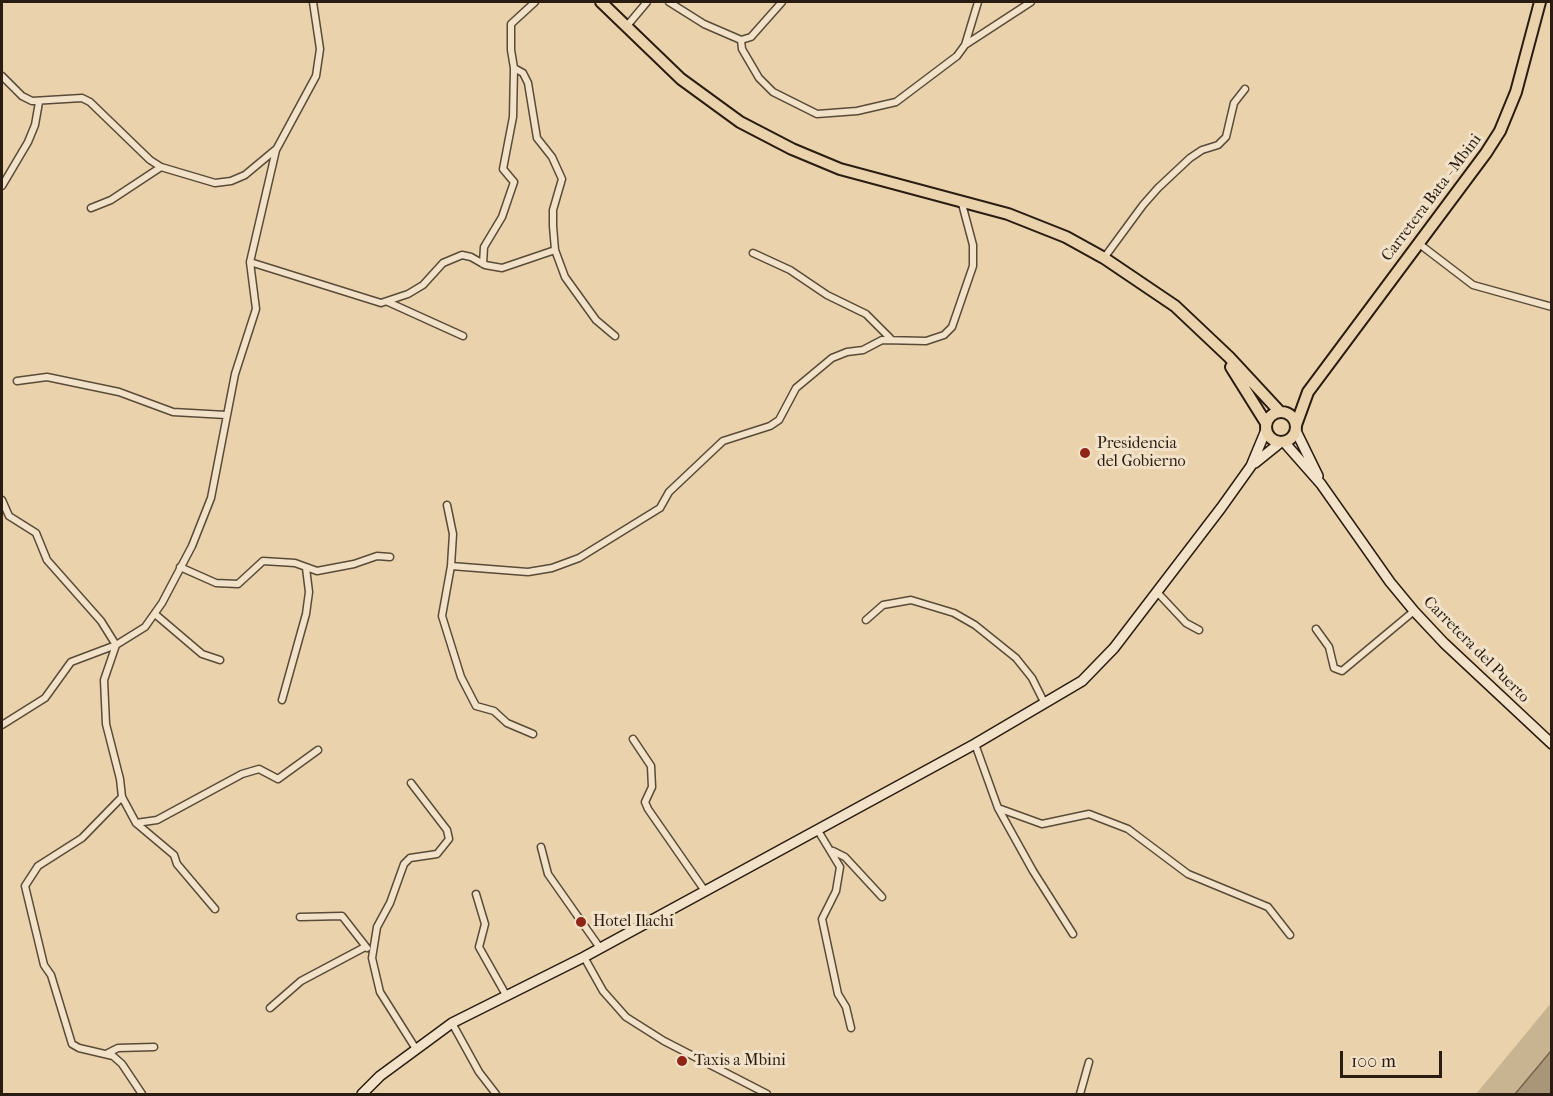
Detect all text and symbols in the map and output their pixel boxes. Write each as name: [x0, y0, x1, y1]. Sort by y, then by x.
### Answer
street label: Carretera Bata - Mbini: [1378, 131, 1486, 265]
place label: Presidencia del Gobierno: [1097, 434, 1186, 472]
marker: Presidencia del Gobierno: [1078, 446, 1092, 460]
street label: Carretera del Puerto: [1419, 593, 1533, 707]
place label: Hotel Ilachi: [593, 912, 674, 932]
marker: Hotel Ilachi: [574, 915, 588, 929]
scale bar: [1343, 1039, 1445, 1077]
place label: Taxis a Mbini: [694, 1051, 786, 1071]
text: 100 m: [1351, 1051, 1396, 1072]
marker: Taxis a Mbini: [675, 1054, 689, 1068]

